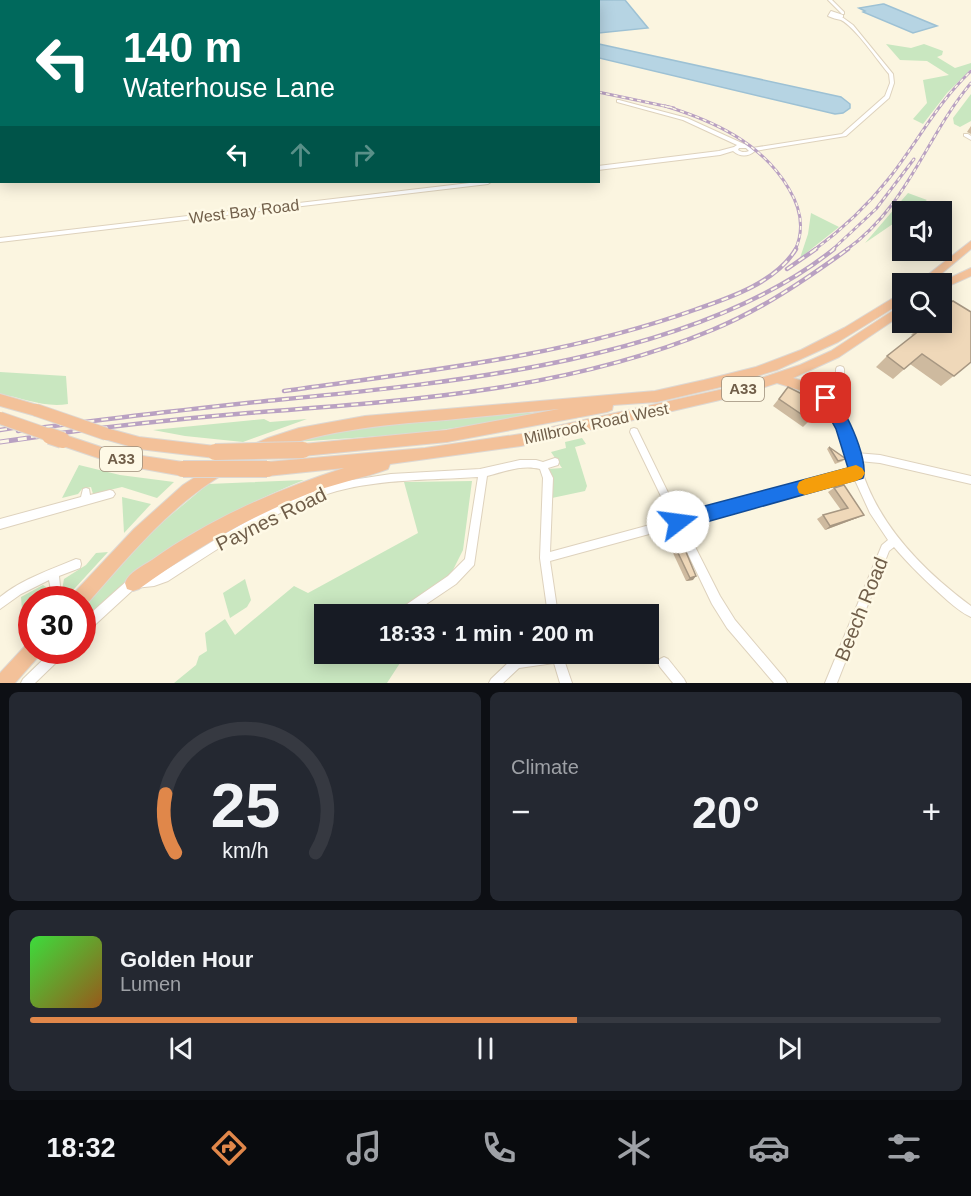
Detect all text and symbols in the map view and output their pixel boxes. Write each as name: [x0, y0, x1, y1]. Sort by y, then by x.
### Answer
icon: left: [24, 24, 102, 102]
text: 140 m: [123, 24, 242, 71]
text: Waterhouse Lane: [123, 73, 335, 103]
icon: left: [221, 138, 254, 171]
icon: ahead: [284, 138, 317, 171]
icon: right: [347, 138, 380, 171]
street label: West Bay Road: [188, 196, 300, 227]
map controls: [892, 201, 952, 333]
button: sound: [892, 201, 952, 261]
button: search: [892, 273, 952, 333]
pin: [800, 372, 851, 423]
road number: A33: [722, 377, 764, 401]
icon: arrive: [809, 381, 842, 414]
street label: Millbrook Road West: [522, 400, 670, 447]
road number: A33: [100, 447, 142, 471]
street label: Paynes Road: [212, 483, 330, 555]
position arrow: [646, 490, 710, 554]
street label: Beech Road: [830, 554, 892, 664]
speed limit sign: 30: [18, 586, 96, 664]
text: 18:33 · 1 min · 200 m: [379, 621, 594, 646]
text: Climate: [511, 756, 579, 778]
text: 25: [210, 771, 280, 840]
text: 20°: [692, 787, 760, 838]
text: −: [511, 793, 530, 830]
text: +: [922, 793, 941, 830]
text: km/h: [222, 840, 268, 864]
text: Golden Hour: [120, 947, 253, 972]
text: Lumen: [120, 973, 181, 995]
icon: previous: [165, 1032, 198, 1065]
icon: pause: [469, 1032, 502, 1065]
icon: next: [773, 1032, 806, 1065]
icon: directions: [208, 1127, 250, 1169]
icon: music: [343, 1127, 385, 1169]
icon: phone: [478, 1127, 520, 1169]
icon: climate: [613, 1127, 655, 1169]
icon: car: [748, 1127, 790, 1169]
icon: filters: [883, 1127, 925, 1169]
text: 18:32: [46, 1133, 115, 1163]

